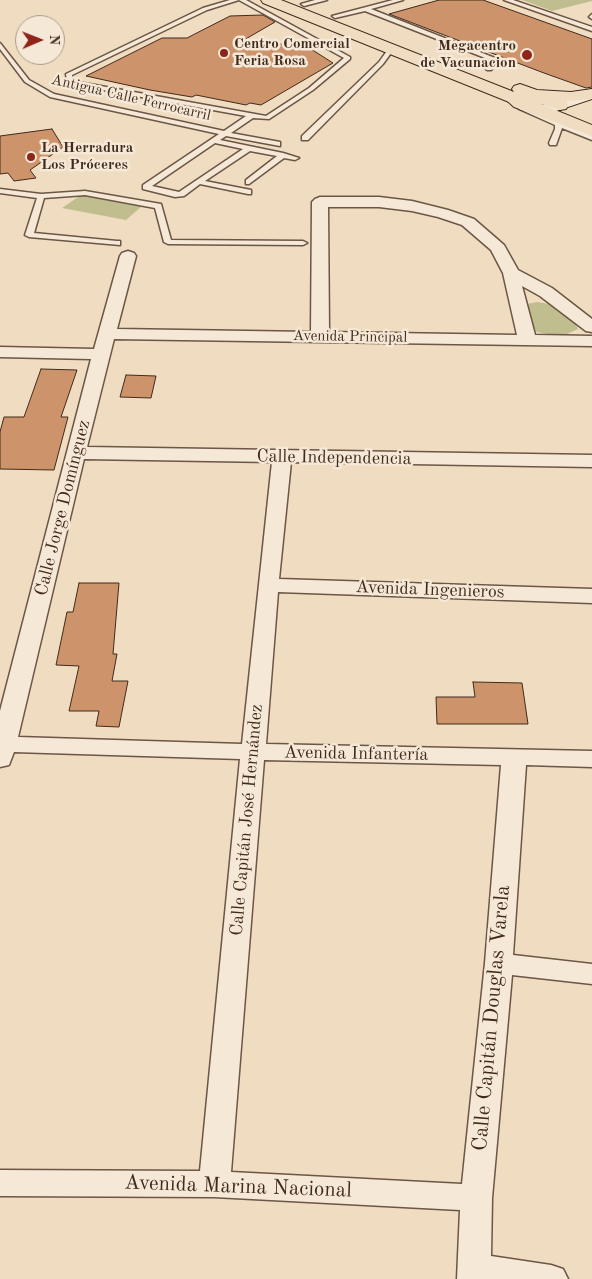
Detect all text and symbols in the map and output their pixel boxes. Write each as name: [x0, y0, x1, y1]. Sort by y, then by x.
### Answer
north arrow: [15, 15, 65, 65]
text: N: [47, 34, 61, 45]
place label: Centro Comercial Feria Rosa: [234, 35, 350, 70]
place label: Megacentro de Vacunacion: [420, 37, 516, 72]
marker: Centro Comercial Feria Rosa: [218, 47, 230, 59]
marker: Megacentro de Vacunacion: [520, 48, 534, 62]
street label: Antigua Calle Ferrocarril: [49, 71, 213, 125]
place label: La Herradura Los Próceres: [41, 139, 133, 174]
marker: La Herradura Los Próceres: [25, 151, 37, 163]
street label: Avenida Principal: [293, 327, 407, 347]
street label: Calle Jorge Domínguez: [31, 418, 95, 598]
street label: Calle Independencia: [256, 446, 412, 470]
street label: Avenida Ingenieros: [355, 577, 505, 603]
street label: Calle Capitán José Hernández: [226, 703, 268, 937]
street label: Avenida Infantería: [284, 742, 428, 766]
street label: Calle Capitán Douglas Varela: [468, 884, 516, 1152]
street label: Avenida Marina Nacional: [124, 1170, 352, 1204]

